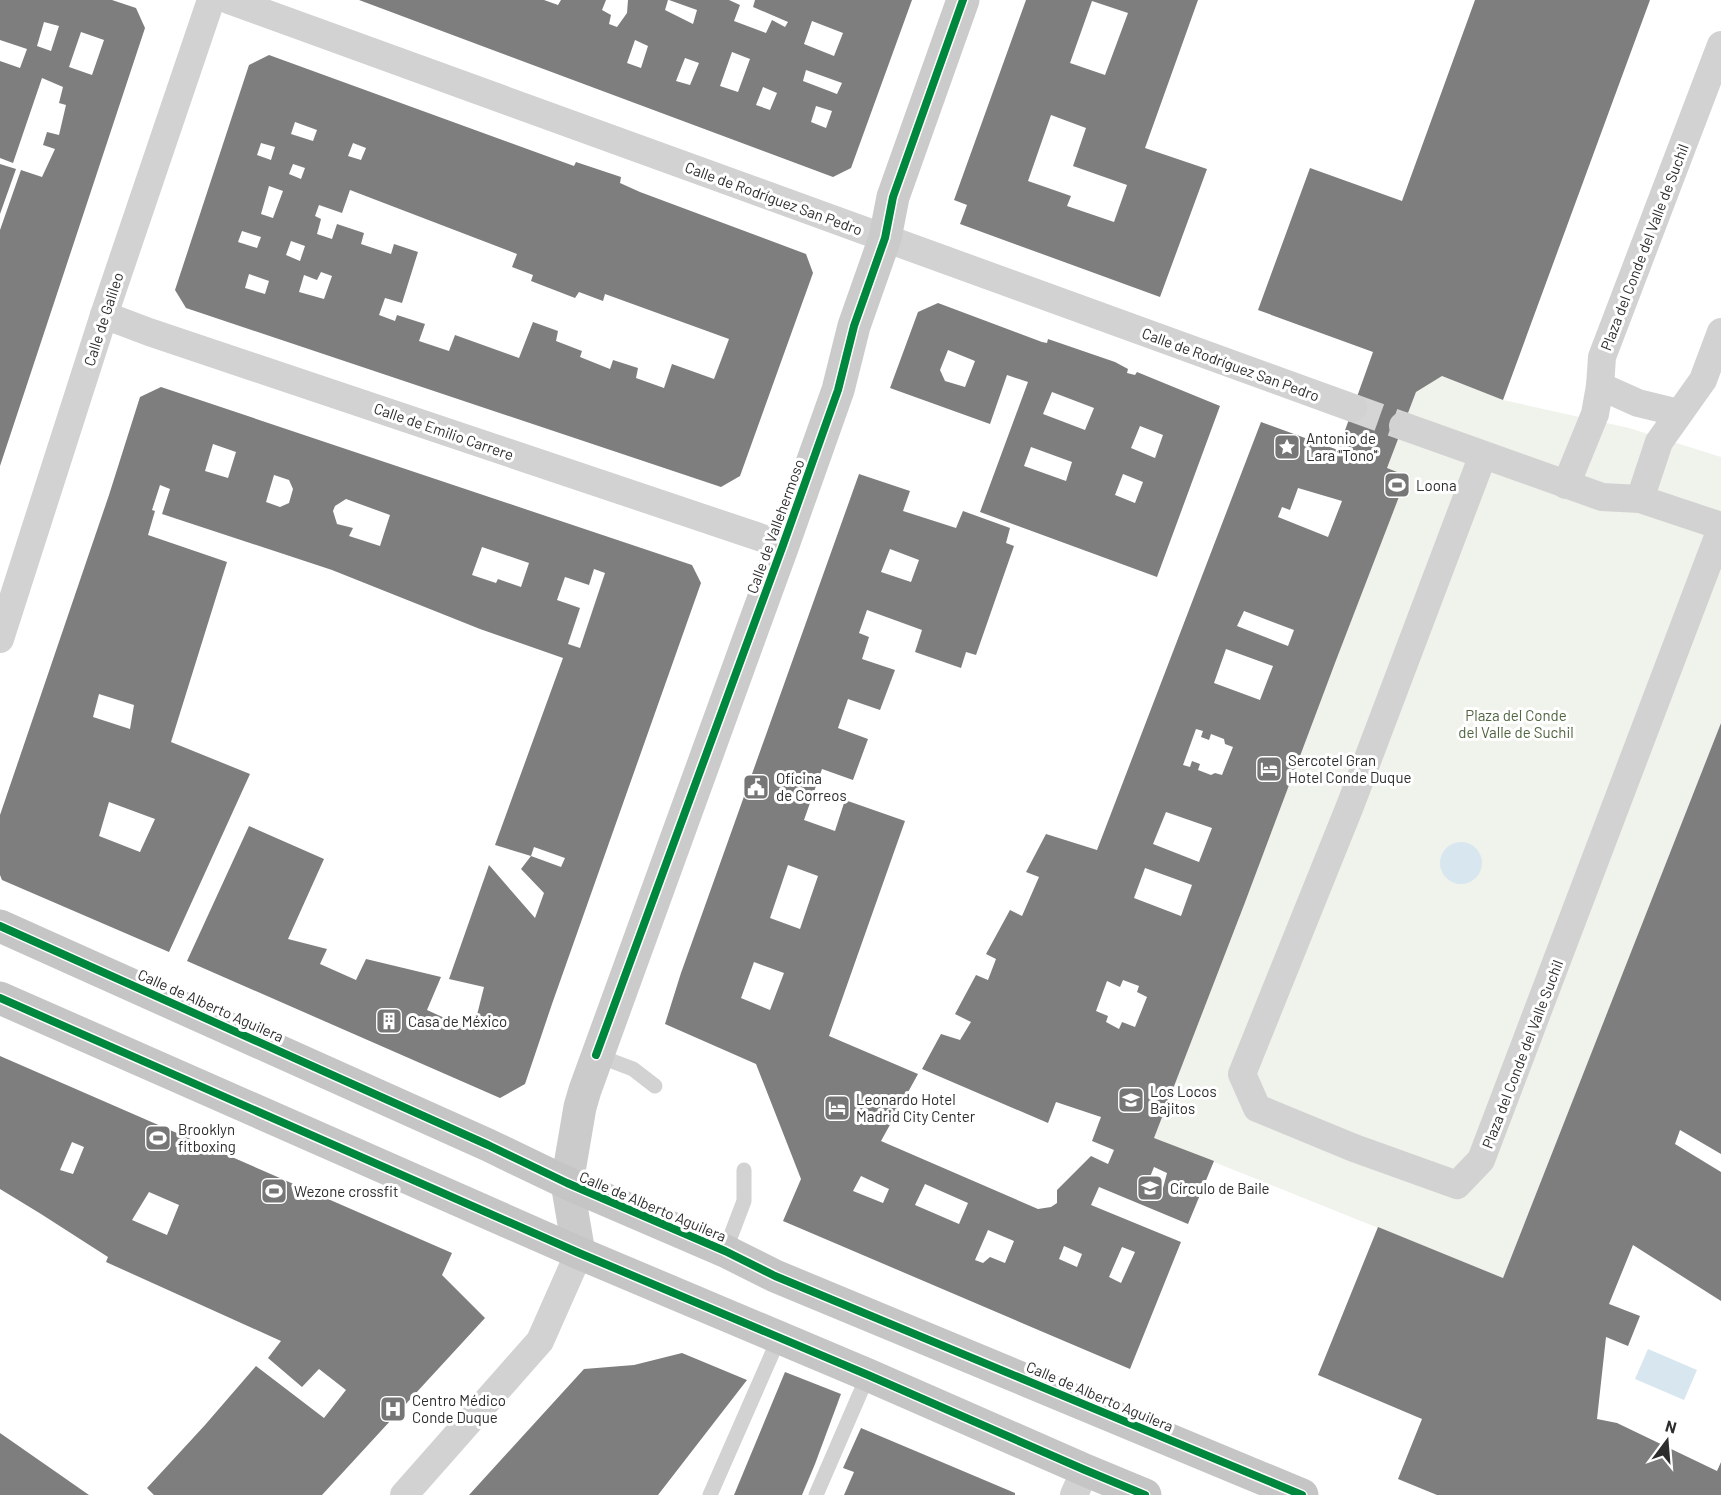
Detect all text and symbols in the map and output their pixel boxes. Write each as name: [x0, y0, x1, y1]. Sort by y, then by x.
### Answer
street label: Plaza del Conde del Valle de Suchil: [1596, 141, 1692, 353]
street label: Calle de Rodríguez San Pedro: [683, 157, 865, 239]
street label: Calle de Galileo: [79, 270, 127, 368]
street label: Calle de Rodríguez San Pedro: [1140, 323, 1322, 405]
street label: Calle de Emilio Carrere: [372, 399, 516, 463]
place label: Antonio de Lara "Tono": [1306, 429, 1378, 464]
place icon: Antonio de Lara "Tono": [1272, 432, 1302, 462]
street label: Calle de Vallehermoso: [742, 456, 808, 596]
sports icon: Loona: [1382, 470, 1412, 500]
place label: Loona: [1416, 476, 1457, 494]
park label: Plaza del Conde del Valle de Suchil: [1458, 706, 1574, 741]
place label: Sercotel Gran Hotel Conde Duque: [1288, 751, 1411, 786]
hotel icon: Sercotel Gran Hotel Conde Duque: [1254, 754, 1284, 784]
place label: Oficina de Correos: [776, 769, 847, 804]
public building icon: Oficina de Correos: [741, 772, 771, 802]
street label: Plaza del Conde del Valle Suchil: [1478, 957, 1566, 1151]
street label: Calle de Alberto Aguilera: [135, 965, 287, 1045]
building icon: Casa de México: [374, 1006, 404, 1036]
place label: Casa de México: [408, 1012, 507, 1030]
place label: Los Locos Bajitos: [1150, 1082, 1217, 1117]
school or university icon: Los Locos Bajitos: [1116, 1085, 1146, 1115]
place label: Leonardo Hotel Madrid City Center: [856, 1090, 976, 1125]
hotel icon: Leonardo Hotel Madrid City Center: [822, 1093, 852, 1123]
place label: Brooklyn fitboxing: [178, 1120, 236, 1155]
sports icon: Brooklyn fitboxing: [143, 1123, 173, 1153]
street label: Calle de Alberto Aguilera: [577, 1167, 729, 1245]
school or university icon: Círculo de Baile: [1135, 1173, 1165, 1203]
sports icon: Wezone crossfit: [259, 1176, 289, 1206]
place label: Círculo de Baile: [1170, 1179, 1270, 1197]
place label: Wezone crossfit: [294, 1182, 398, 1200]
street label: Calle de Alberto Aguilera: [1024, 1357, 1176, 1435]
place label: Centro Médico Conde Duque: [412, 1391, 506, 1426]
hospital icon: Centro Médico Conde Duque: [378, 1394, 408, 1424]
north arrow: [1637, 1411, 1697, 1471]
text: N: [1664, 1416, 1679, 1437]

